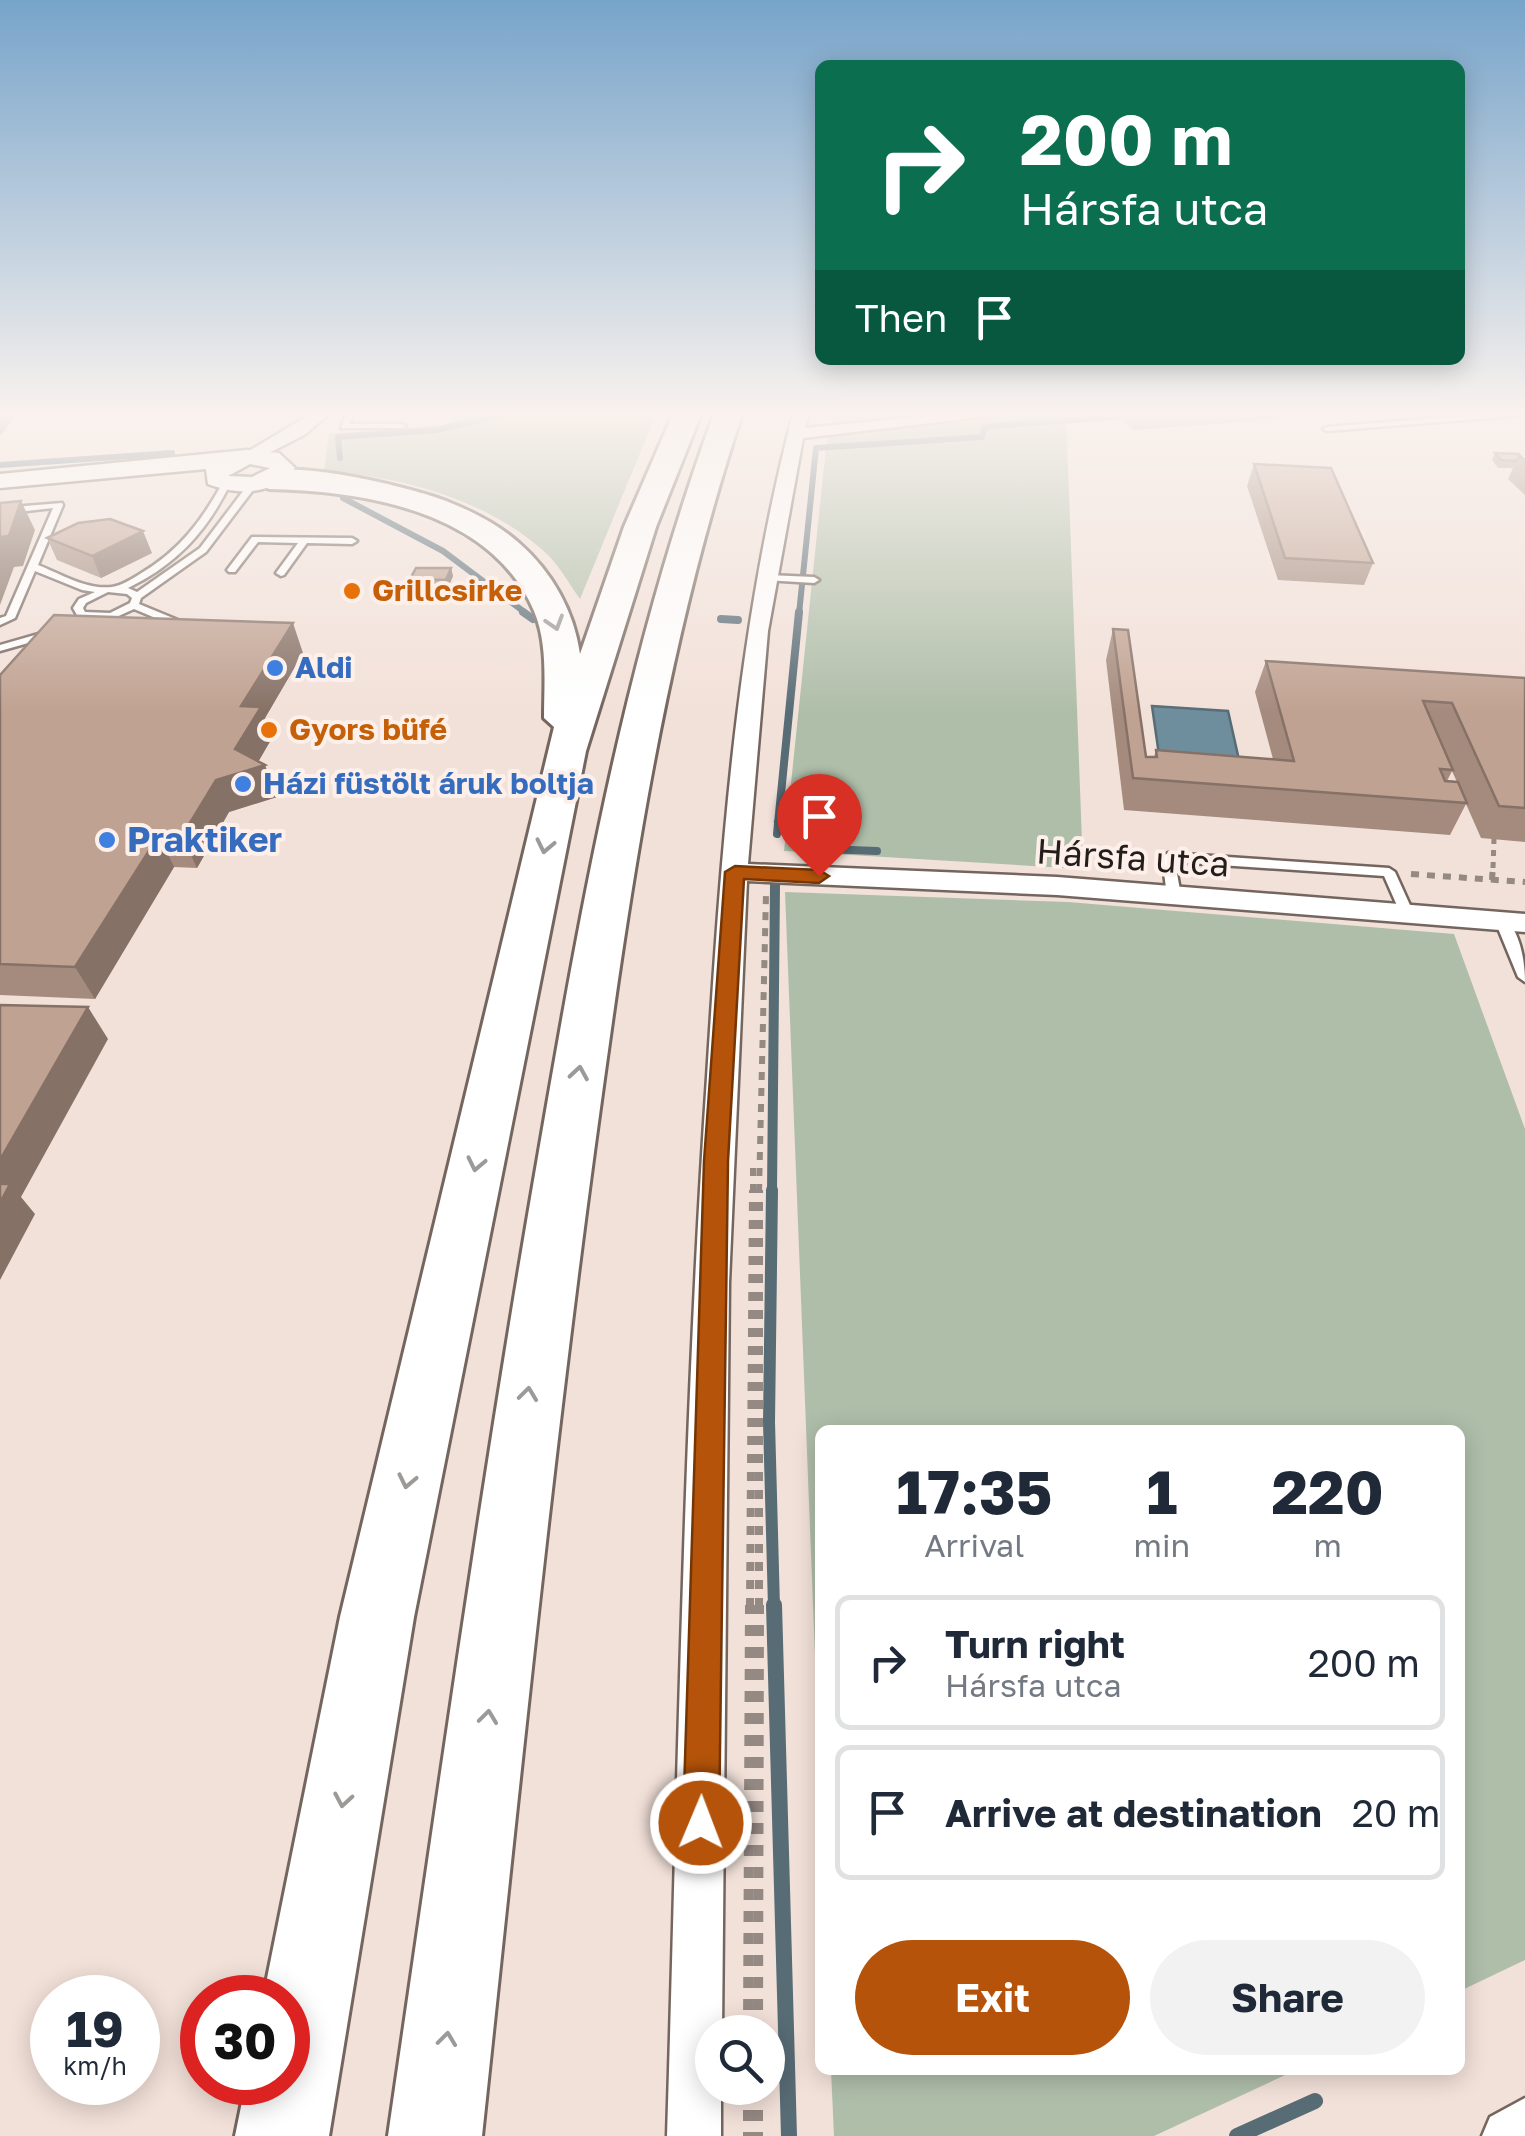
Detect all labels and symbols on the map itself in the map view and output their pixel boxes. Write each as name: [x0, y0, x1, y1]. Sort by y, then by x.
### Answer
place label: Grillcsirke: [372, 572, 522, 608]
marker: Grillcsirke: [341, 580, 363, 602]
one-way arrow: [544, 614, 564, 631]
place label: Aldi: [295, 649, 353, 685]
marker: Aldi: [264, 657, 286, 679]
place label: Gyors büfé: [289, 711, 447, 747]
marker: Gyors büfé: [258, 719, 280, 741]
place label: Házi füstölt áruk boltja: [263, 765, 594, 801]
marker: Házi füstölt áruk boltja: [232, 773, 254, 795]
pin: [777, 774, 862, 877]
place label: Praktiker: [127, 818, 282, 860]
marker: Praktiker: [96, 829, 118, 851]
street label: Hársfa utca: [1035, 829, 1231, 885]
one-way arrow: [536, 837, 557, 854]
one-way arrow: [568, 1065, 589, 1082]
one-way arrow: [467, 1155, 488, 1172]
one-way arrow: [517, 1386, 538, 1403]
one-way arrow: [397, 1472, 418, 1489]
one-way arrow: [477, 1708, 498, 1724]
position arrow: [649, 1771, 753, 1875]
one-way arrow: [334, 1791, 355, 1808]
speed limit sign: 30: [180, 1975, 310, 2105]
one-way arrow: [436, 2031, 457, 2047]

